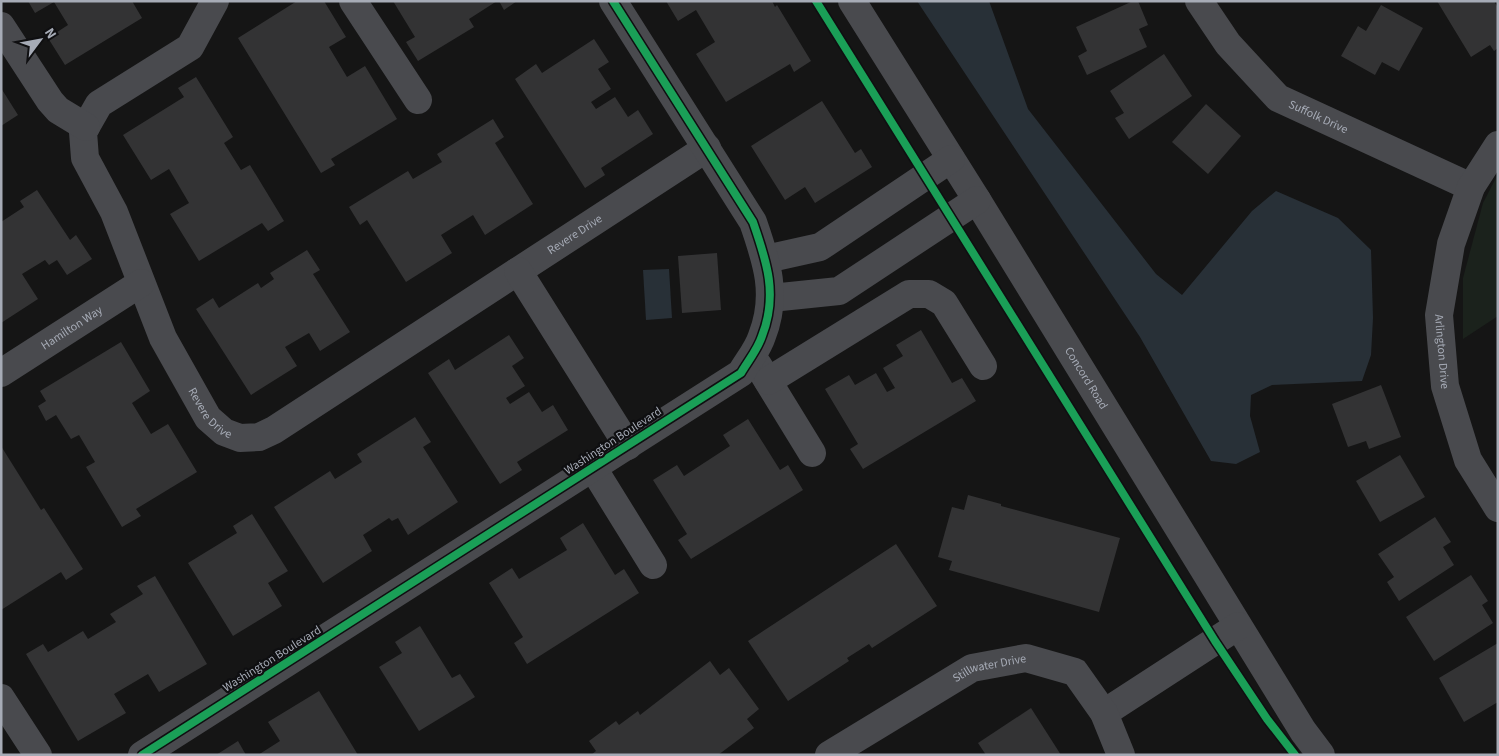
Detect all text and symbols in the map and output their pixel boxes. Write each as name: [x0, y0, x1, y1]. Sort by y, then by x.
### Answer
north arrow: [15, 15, 65, 65]
text: N: [39, 24, 61, 43]
street label: Suffolk Drive: [1286, 96, 1351, 138]
street label: Revere Drive: [544, 210, 606, 258]
street label: Hamilton Way: [38, 301, 106, 354]
street label: Arlington Drive: [1430, 314, 1454, 390]
street label: Concord Road: [1061, 344, 1112, 413]
street label: Revere Drive: [184, 384, 234, 443]
street label: Washington Boulevard: [561, 403, 665, 479]
street label: Washington Boulevard: [220, 622, 324, 696]
street label: Stillwater Drive: [949, 650, 1027, 686]

